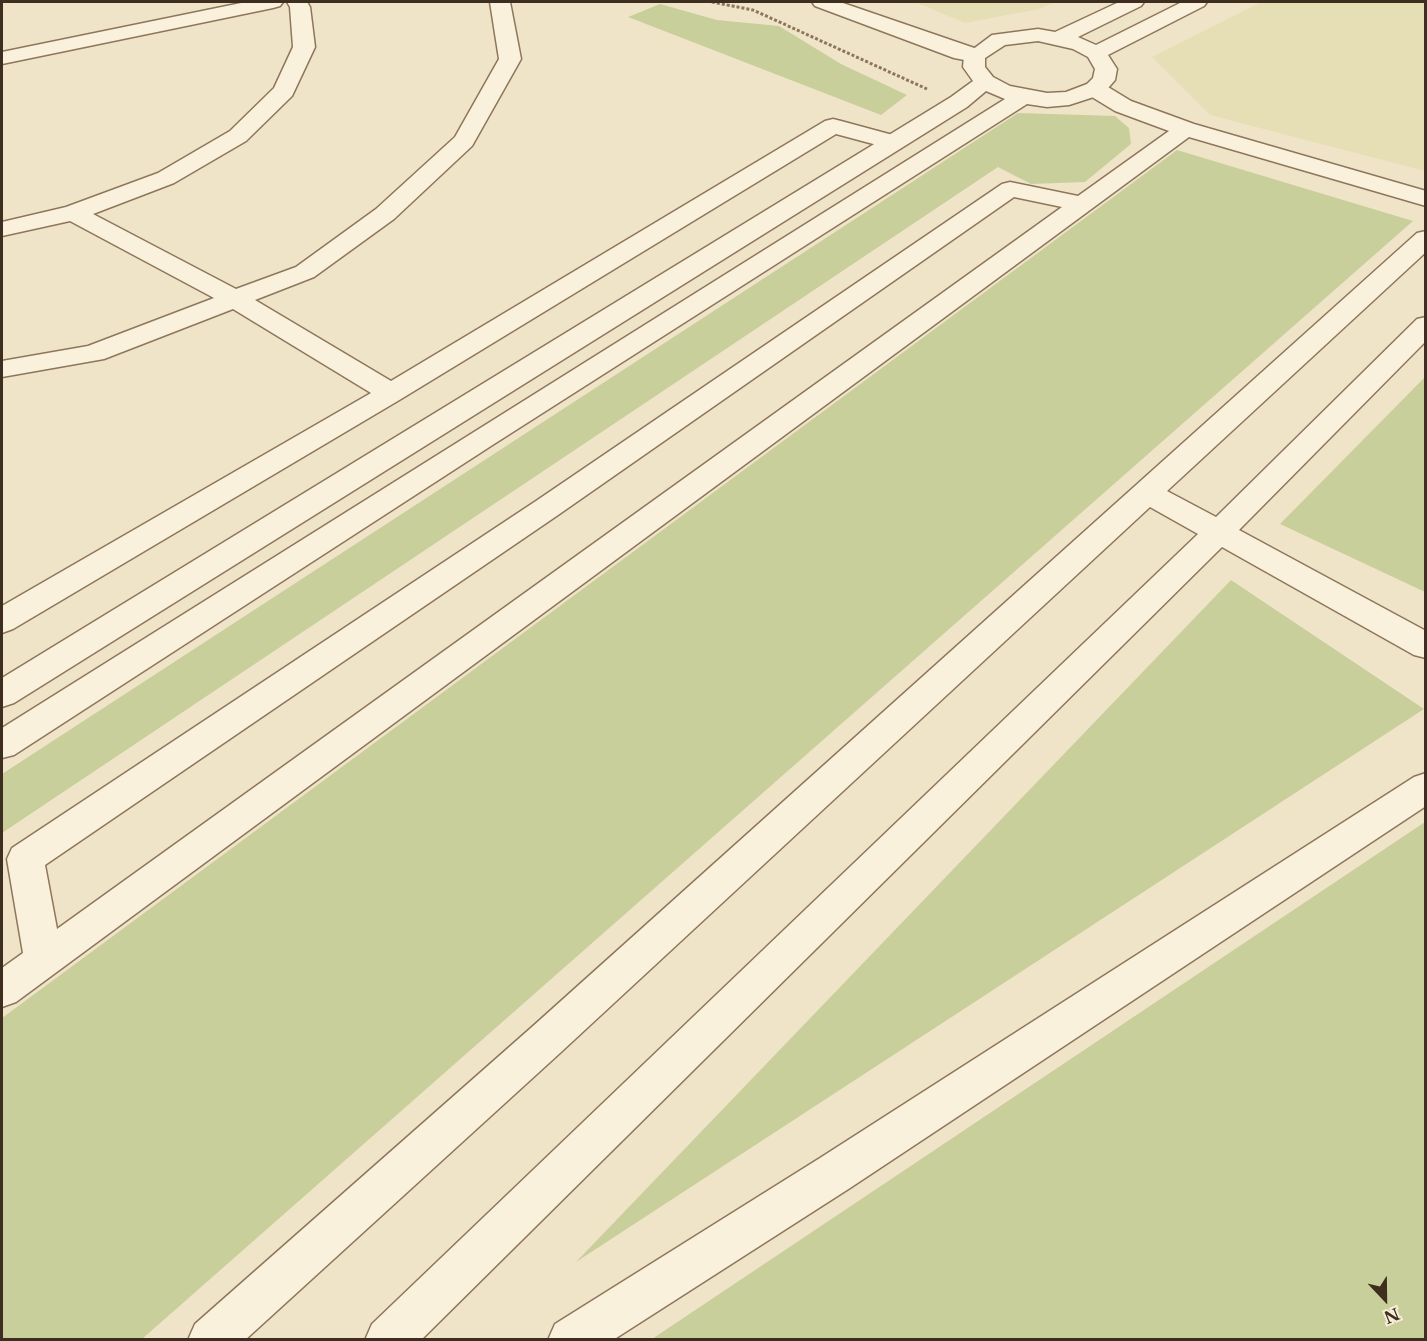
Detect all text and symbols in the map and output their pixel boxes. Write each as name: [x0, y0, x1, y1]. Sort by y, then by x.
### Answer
north arrow: [1355, 1269, 1415, 1329]
text: N: [1381, 1304, 1402, 1328]

